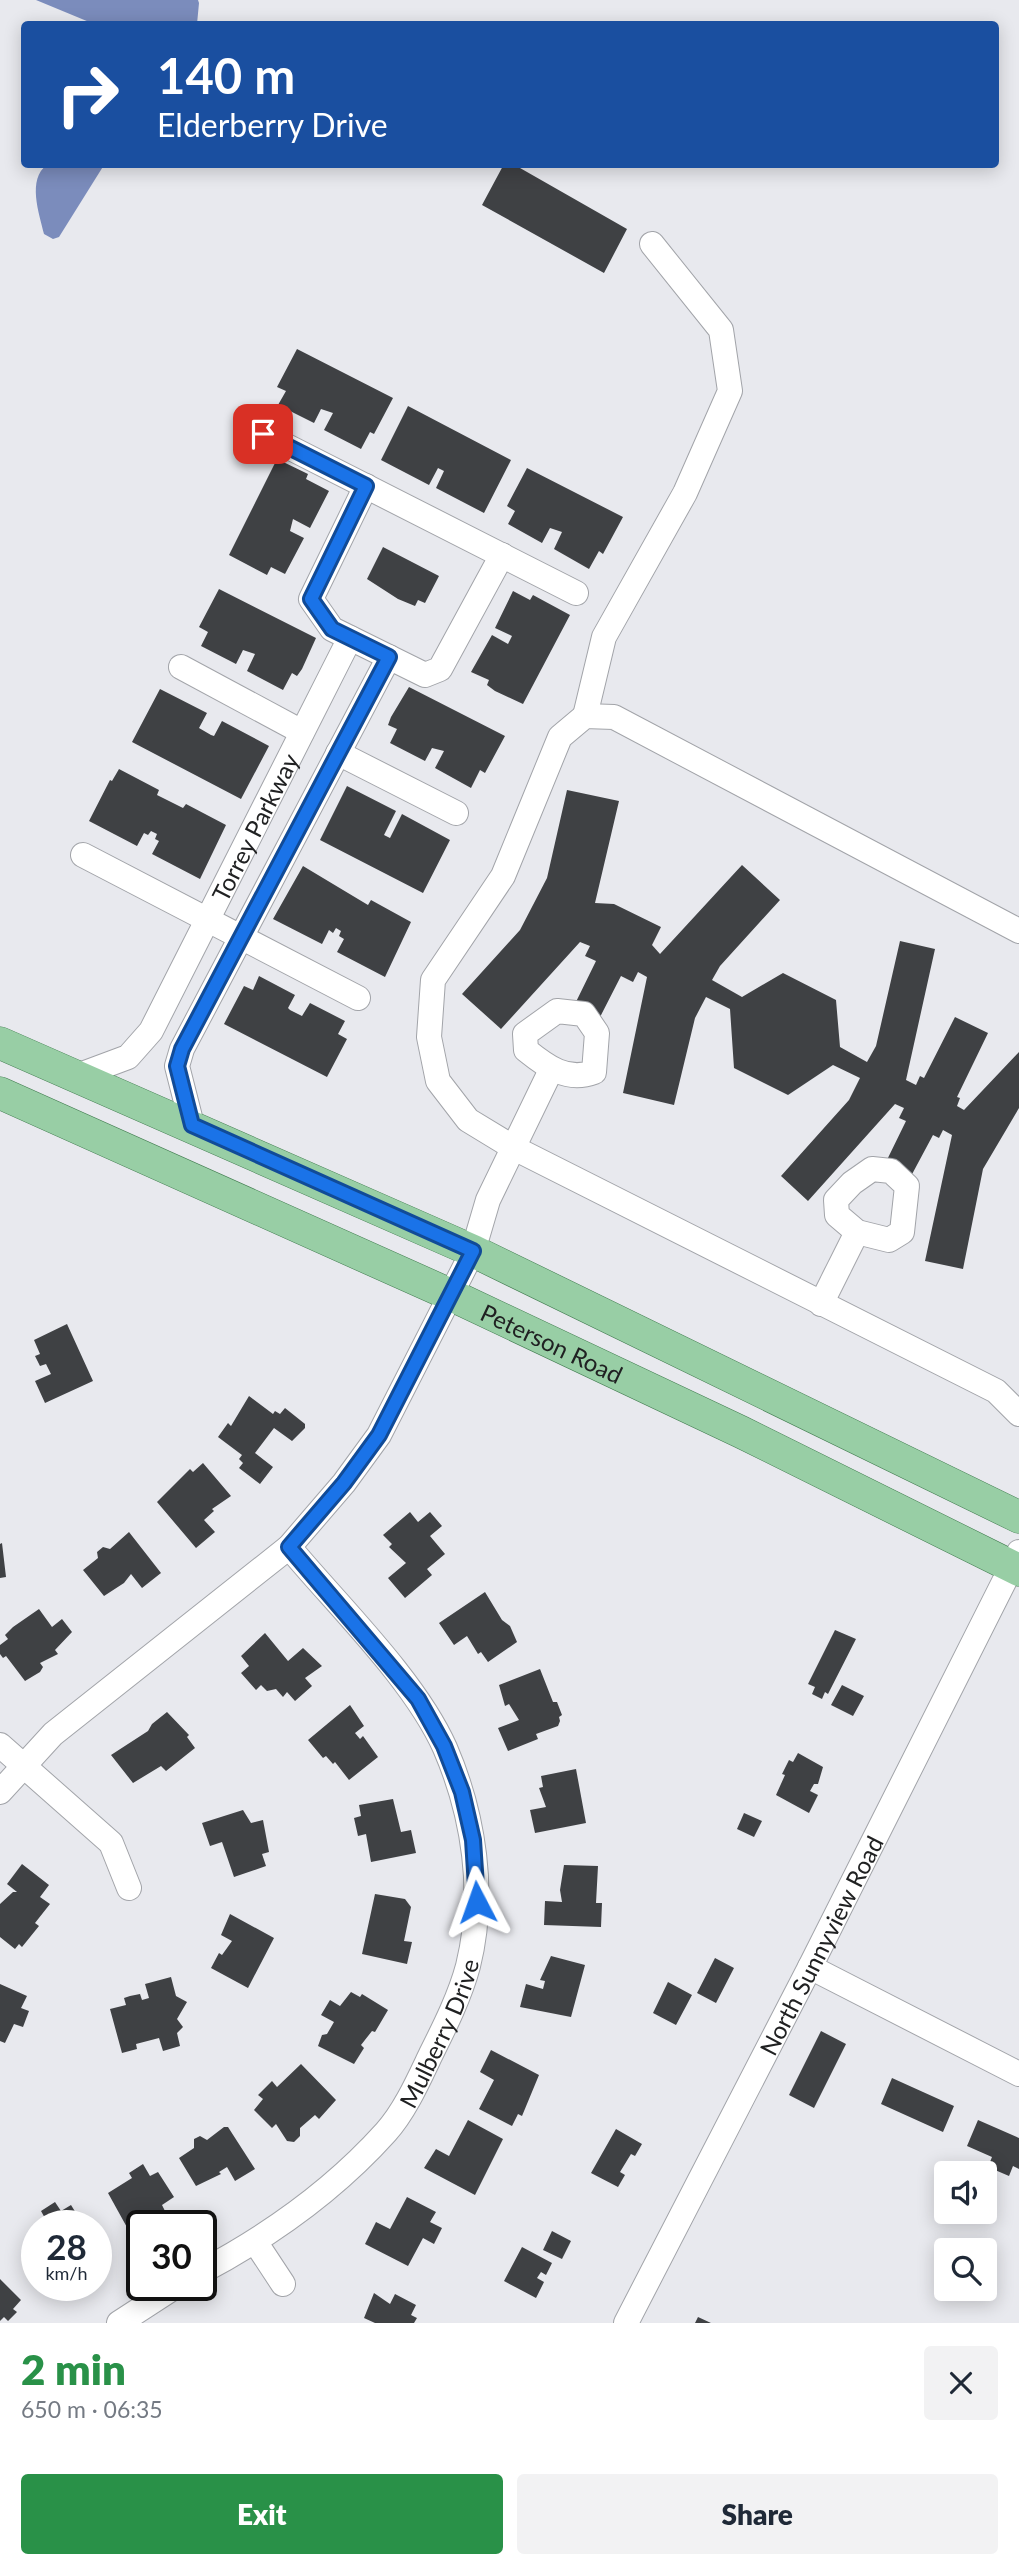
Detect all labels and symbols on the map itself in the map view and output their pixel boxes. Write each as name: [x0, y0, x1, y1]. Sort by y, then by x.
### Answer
pin: [233, 404, 293, 464]
street label: Torrey Parkway: [205, 748, 304, 906]
street label: Peterson Road: [477, 1297, 628, 1389]
street label: North Sunnyview Road: [753, 1831, 888, 2060]
position arrow: [440, 1865, 514, 1939]
street label: Mulberry Drive: [392, 1956, 484, 2112]
speed limit sign: 30: [126, 2210, 217, 2301]

